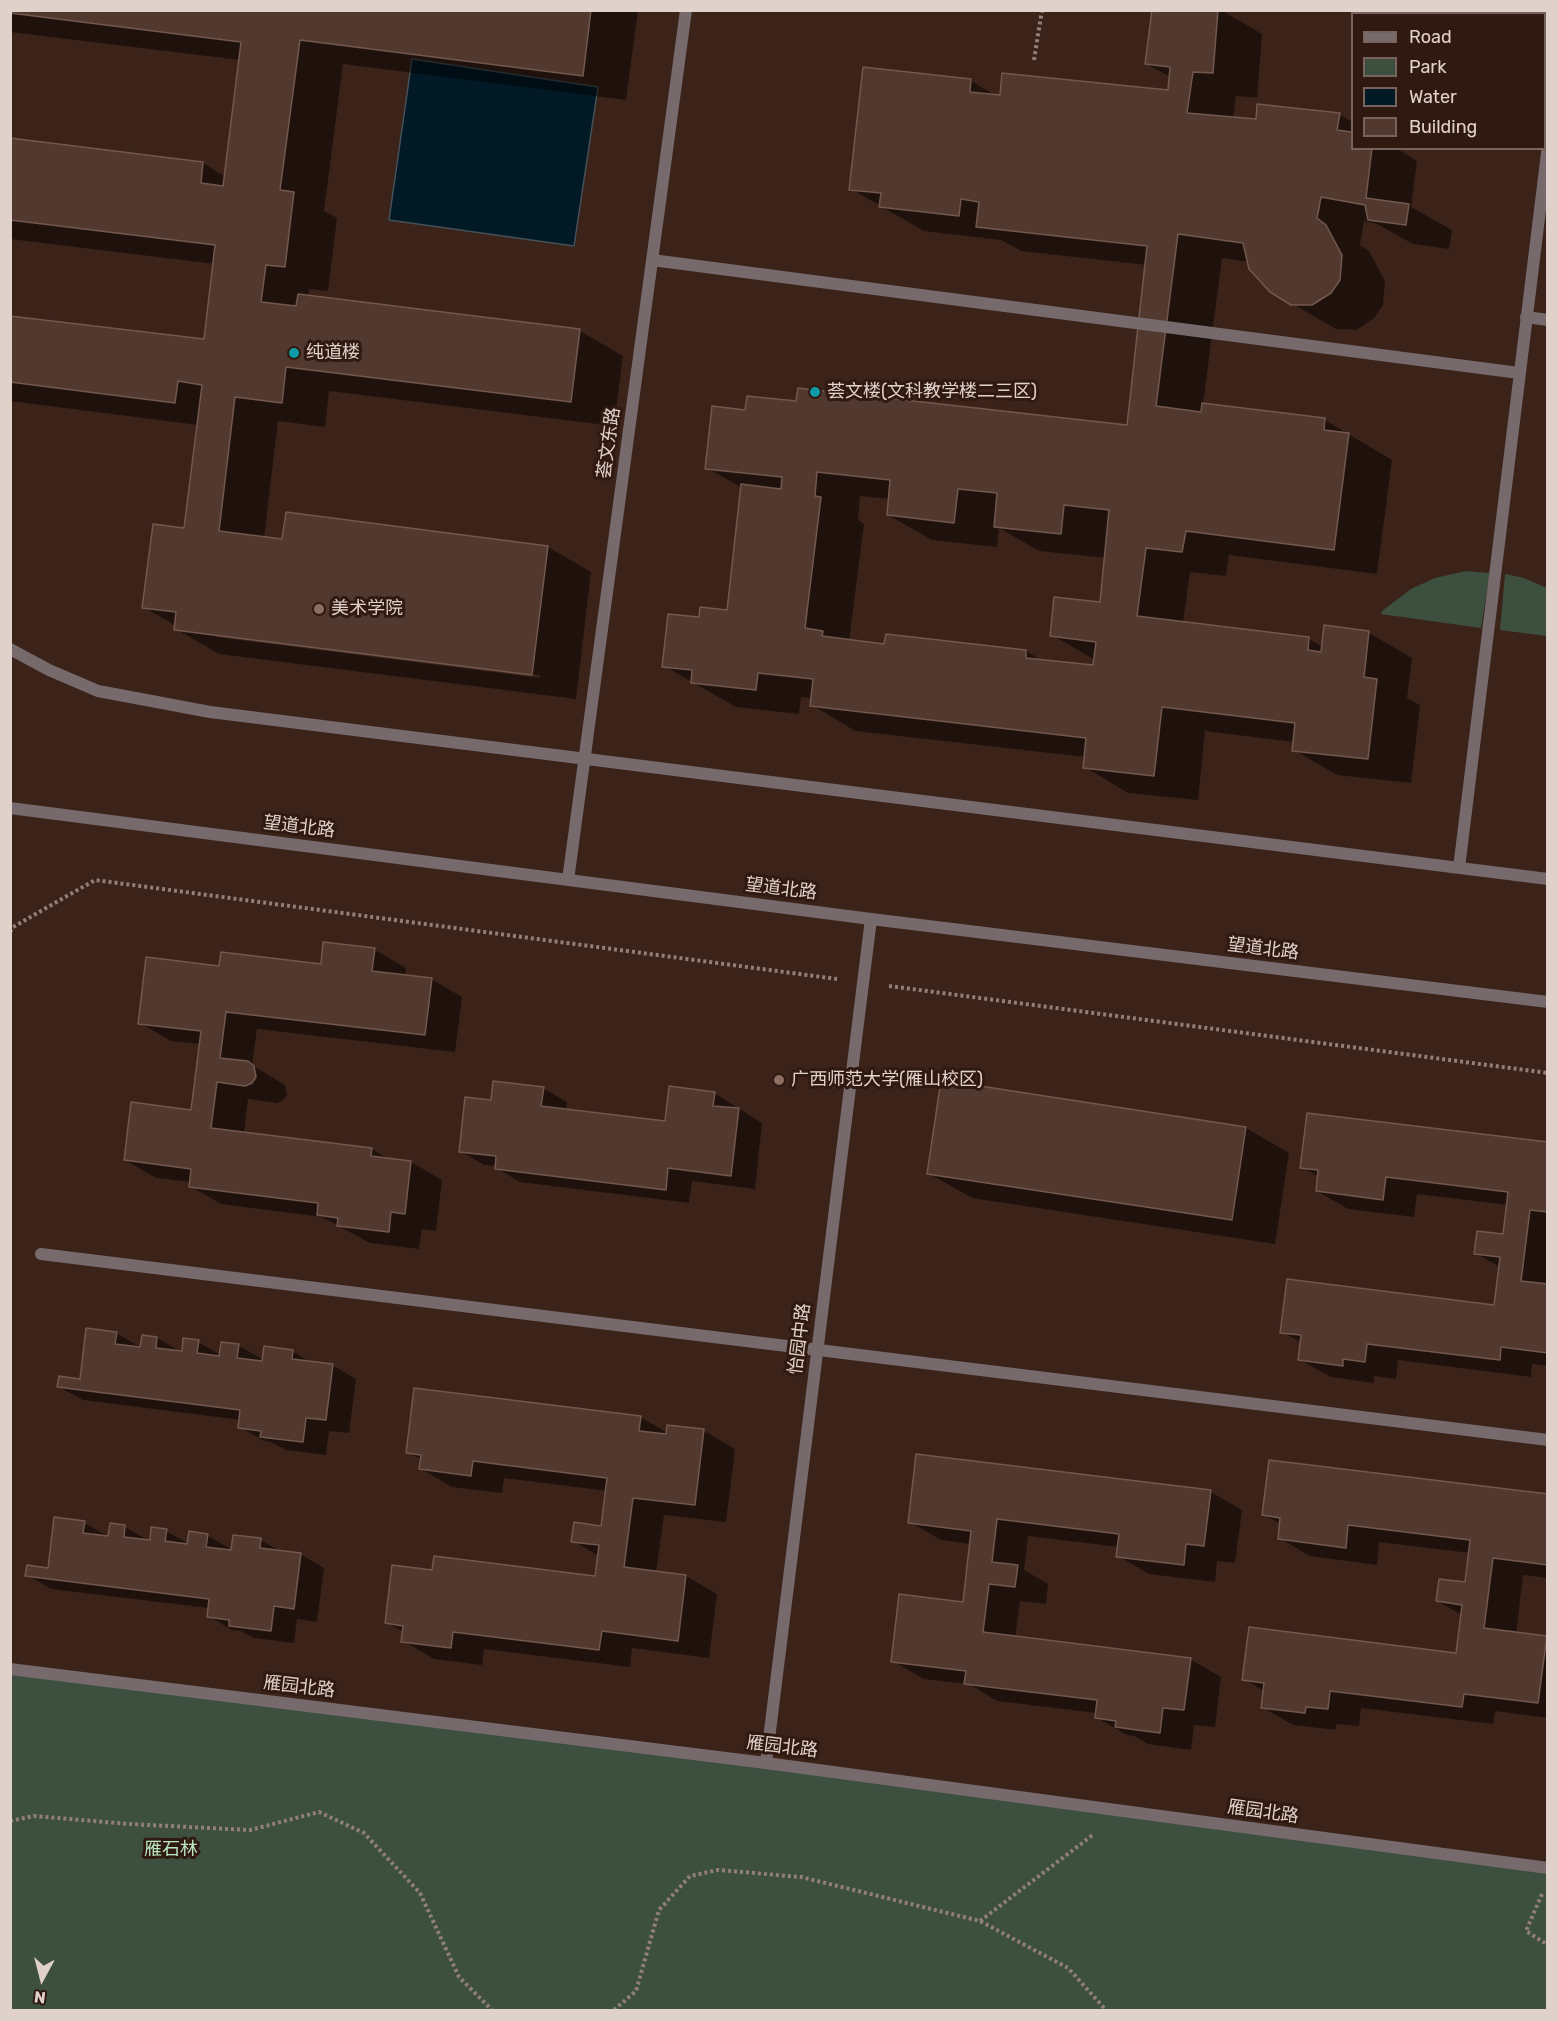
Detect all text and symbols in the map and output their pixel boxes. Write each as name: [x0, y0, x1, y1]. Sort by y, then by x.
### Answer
legend: [1351, 12, 1546, 150]
text: Road: [1409, 26, 1452, 48]
text: Park: [1409, 56, 1446, 78]
text: Water: [1409, 86, 1457, 108]
text: Building: [1409, 116, 1477, 138]
place label: 纯道楼: [306, 342, 360, 364]
marker: 纯道楼: [287, 346, 301, 360]
place label: 荟文楼(文科教学楼二三区): [827, 381, 1037, 403]
marker: 荟文楼(文科教学楼二三区): [808, 385, 822, 399]
street label: 荟文东路: [593, 406, 625, 480]
place label: 美术学院: [331, 598, 403, 620]
marker: 美术学院: [312, 602, 326, 616]
street label: 望道北路: [262, 812, 336, 842]
street label: 望道北路: [744, 874, 818, 904]
street label: 望道北路: [1226, 934, 1300, 964]
place label: 广西师范大学(雁山校区): [791, 1069, 983, 1091]
marker: 广西师范大学(雁山校区): [772, 1073, 786, 1087]
street label: 怡园中路: [785, 1302, 815, 1376]
street label: 雁园北路: [262, 1672, 336, 1702]
street label: 雁园北路: [745, 1732, 819, 1762]
street label: 雁园北路: [1226, 1796, 1300, 1828]
park label: 雁石林: [144, 1839, 198, 1861]
north arrow: [12, 1949, 72, 2009]
text: N: [33, 1987, 47, 2007]

